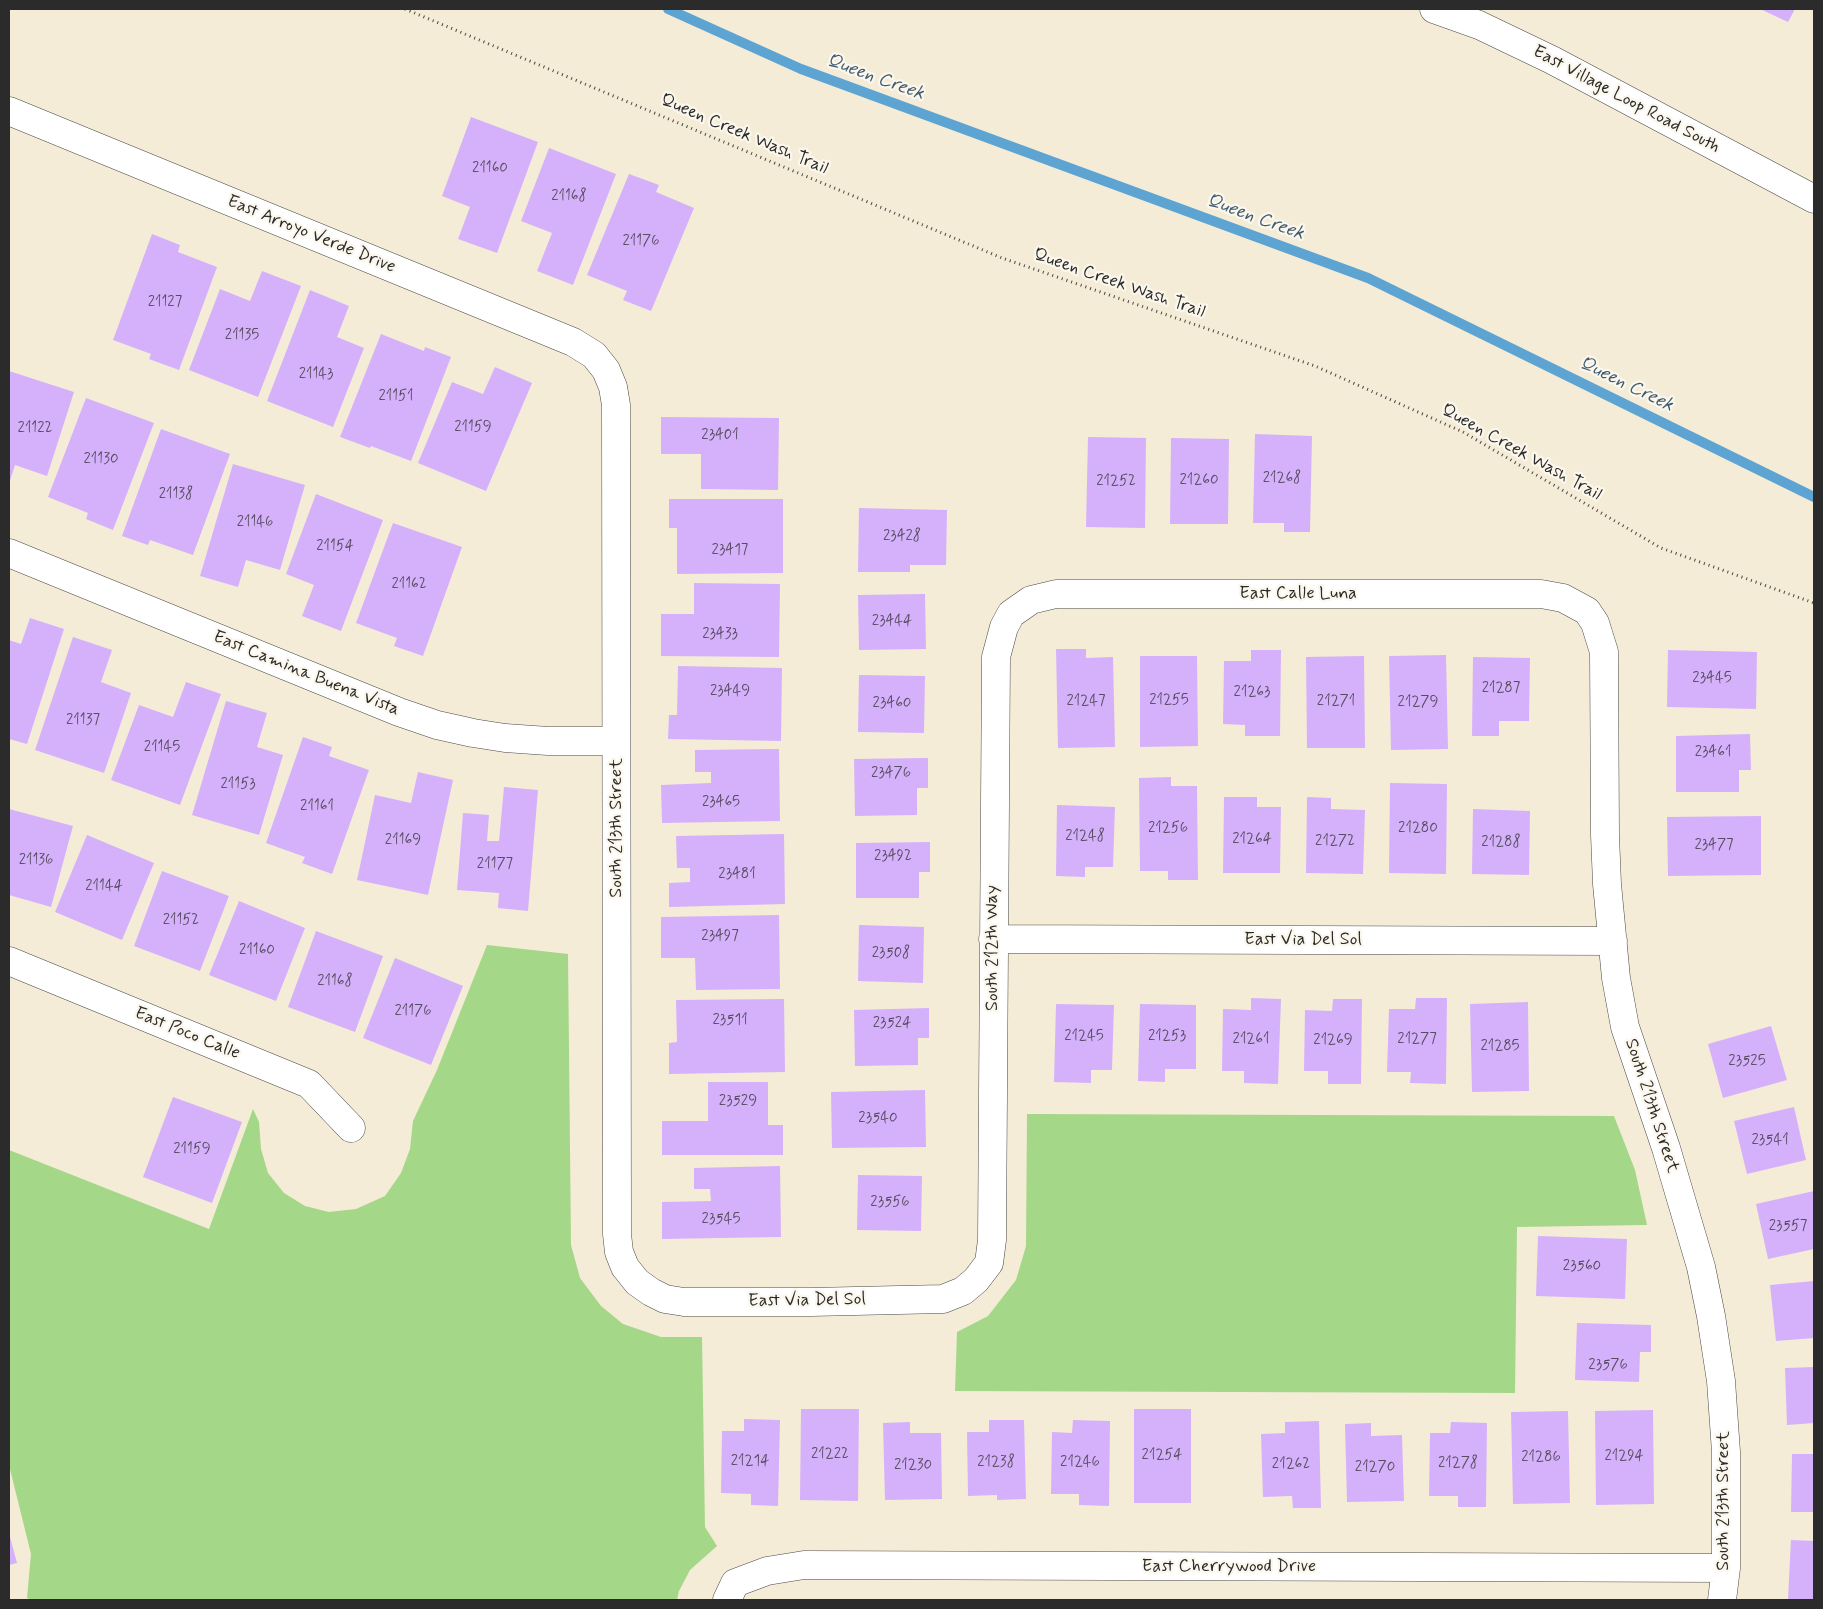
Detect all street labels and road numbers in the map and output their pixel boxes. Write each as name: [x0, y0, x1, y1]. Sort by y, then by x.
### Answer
street label: East Village Loop Road South: [1529, 41, 1723, 159]
street label: Queen Creek Wash Trail: [657, 90, 831, 180]
street label: East Arroyo Verde Drive: [224, 191, 398, 279]
street label: Queen Creek Wash Trail: [1030, 245, 1208, 323]
street label: Queen Creek Wash Trail: [1437, 400, 1605, 506]
street label: East Calle Luna: [1239, 583, 1357, 605]
street label: East Camina Buena Vista: [210, 627, 402, 721]
street label: South 213th Street: [606, 758, 628, 898]
street label: South 212th Way: [982, 885, 1004, 1011]
street label: East Via Del Sol: [1244, 929, 1362, 951]
street label: East Poco Calle: [131, 1003, 243, 1065]
street label: South 213th Street: [1619, 1036, 1683, 1176]
street label: East Via Del Sol: [748, 1289, 866, 1313]
street label: South 213th Street: [1713, 1431, 1735, 1571]
street label: East Cherrywood Drive: [1142, 1556, 1316, 1578]

